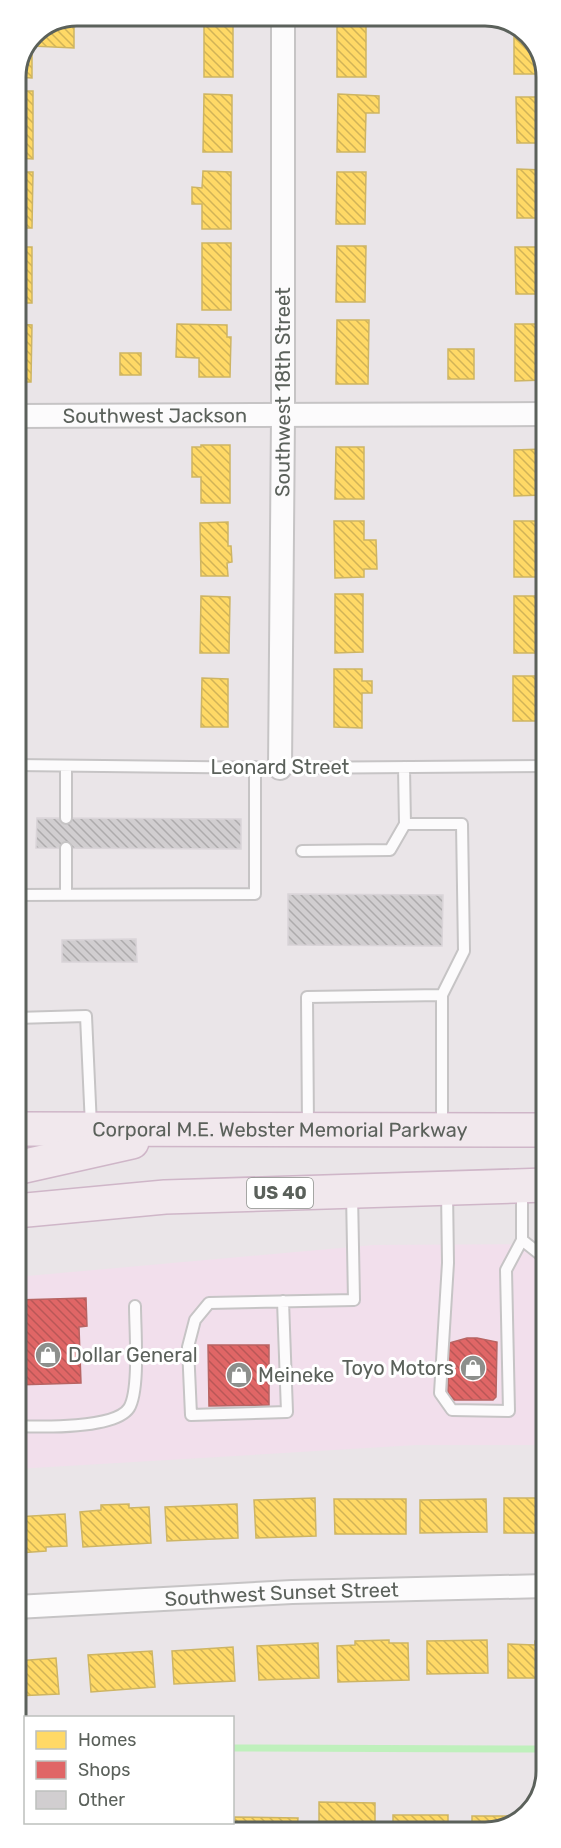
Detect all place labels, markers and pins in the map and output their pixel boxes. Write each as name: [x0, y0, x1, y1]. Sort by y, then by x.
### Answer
shop icon: Dollar General: [33, 1340, 63, 1370]
place label: Dollar General: [68, 1343, 198, 1367]
shop icon: Toyo Motors: [458, 1353, 488, 1383]
place label: Toyo Motors: [342, 1356, 454, 1380]
shop icon: Meineke: [224, 1360, 254, 1390]
place label: Meineke: [258, 1363, 334, 1387]

